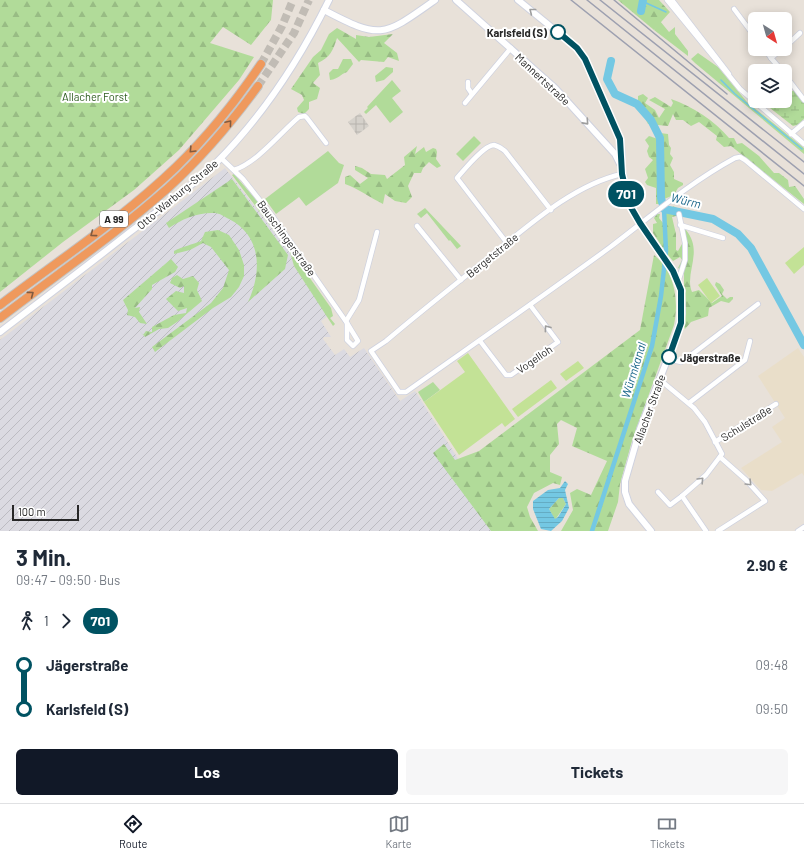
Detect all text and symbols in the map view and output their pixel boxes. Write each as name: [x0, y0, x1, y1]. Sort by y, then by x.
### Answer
one-way arrow: [529, 9, 536, 16]
north arrow: [748, 12, 792, 56]
map controls: [748, 12, 792, 108]
marker: Karlsfeld (S): [550, 24, 566, 40]
place label: Karlsfeld (S): [487, 26, 547, 39]
street label: Mannertstraße: [513, 50, 573, 108]
button: layers: [748, 64, 792, 108]
park label: Allacher Forst: [62, 90, 128, 103]
one-way arrow: [582, 117, 589, 125]
one-way arrow: [225, 121, 232, 128]
one-way arrow: [189, 145, 197, 153]
street label: Otto-Warburg-Straße: [134, 156, 220, 232]
line badge: 701: [603, 181, 649, 207]
text: 701: [616, 185, 636, 202]
water label: Würm: [670, 190, 703, 211]
street label: Bauschingerstraße: [255, 198, 319, 279]
road number: A 99: [100, 211, 128, 227]
one-way arrow: [91, 229, 98, 236]
street label: Bergetstraße: [463, 230, 521, 280]
one-way arrow: [27, 292, 34, 299]
one-way arrow: [544, 325, 552, 332]
water label: Würmkanal: [618, 340, 648, 400]
street label: Vogelloh: [514, 342, 554, 376]
marker: Jägerstraße: [661, 349, 677, 365]
place label: Jägerstraße: [680, 351, 740, 364]
street label: Allacher Straße: [630, 372, 668, 446]
street label: Schulstraße: [718, 402, 774, 444]
one-way arrow: [697, 477, 704, 485]
one-way arrow: [744, 478, 752, 486]
scale bar: [12, 503, 79, 522]
text: 100 m: [18, 505, 46, 518]
text: 3 Min.: [16, 544, 71, 570]
text: 2.90 €: [747, 556, 788, 574]
text: 09:47 – 09:50 · Bus: [16, 572, 120, 588]
icon: walk: [16, 610, 38, 632]
icon: forward: [55, 610, 77, 632]
text: 701: [91, 612, 110, 629]
text: 1: [44, 613, 49, 629]
text: Jägerstraße: [46, 656, 128, 674]
text: 09:48: [756, 657, 788, 673]
text: Karlsfeld (S): [46, 700, 128, 718]
text: 09:50: [755, 701, 788, 717]
button: Los: [16, 749, 398, 795]
button: Tickets: [406, 749, 788, 795]
tab: Route: [119, 813, 147, 850]
tab: Karte: [386, 813, 412, 850]
tab: Tickets: [650, 813, 685, 850]

